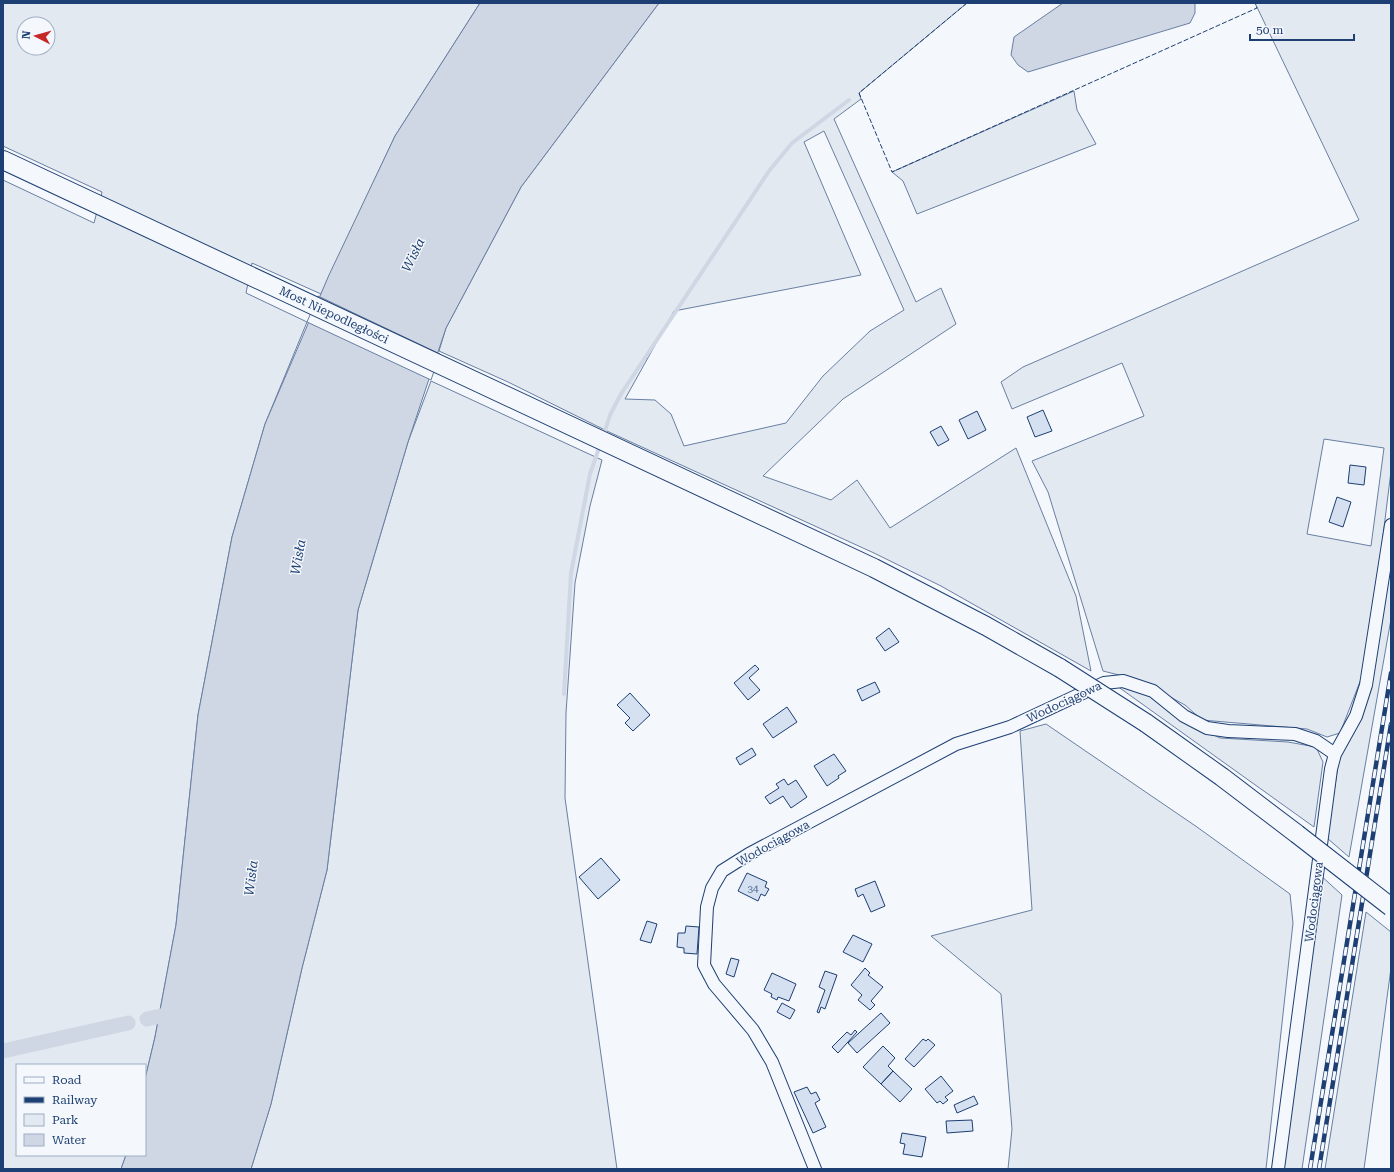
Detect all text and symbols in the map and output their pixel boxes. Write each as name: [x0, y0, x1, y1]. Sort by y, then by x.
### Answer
north arrow: [16, 16, 56, 56]
scale bar: [1250, 16, 1354, 42]
text: 50 m: [1256, 23, 1283, 37]
text: N: [20, 30, 34, 40]
water label: Wisła: [398, 236, 428, 274]
street label: Most Niepodległości: [277, 283, 391, 347]
water label: Wisła: [288, 538, 309, 576]
street label: Wodociągowa: [1024, 678, 1104, 725]
street label: Wodociągowa: [734, 817, 812, 869]
water label: Wisła: [241, 859, 261, 897]
street label: Wodociągowa: [1302, 860, 1326, 943]
house number: 34: [747, 883, 759, 894]
legend: [16, 1064, 146, 1156]
text: Road: [52, 1073, 82, 1087]
text: Railway: [52, 1093, 98, 1107]
text: Park: [52, 1113, 79, 1127]
text: Water: [52, 1133, 86, 1147]

